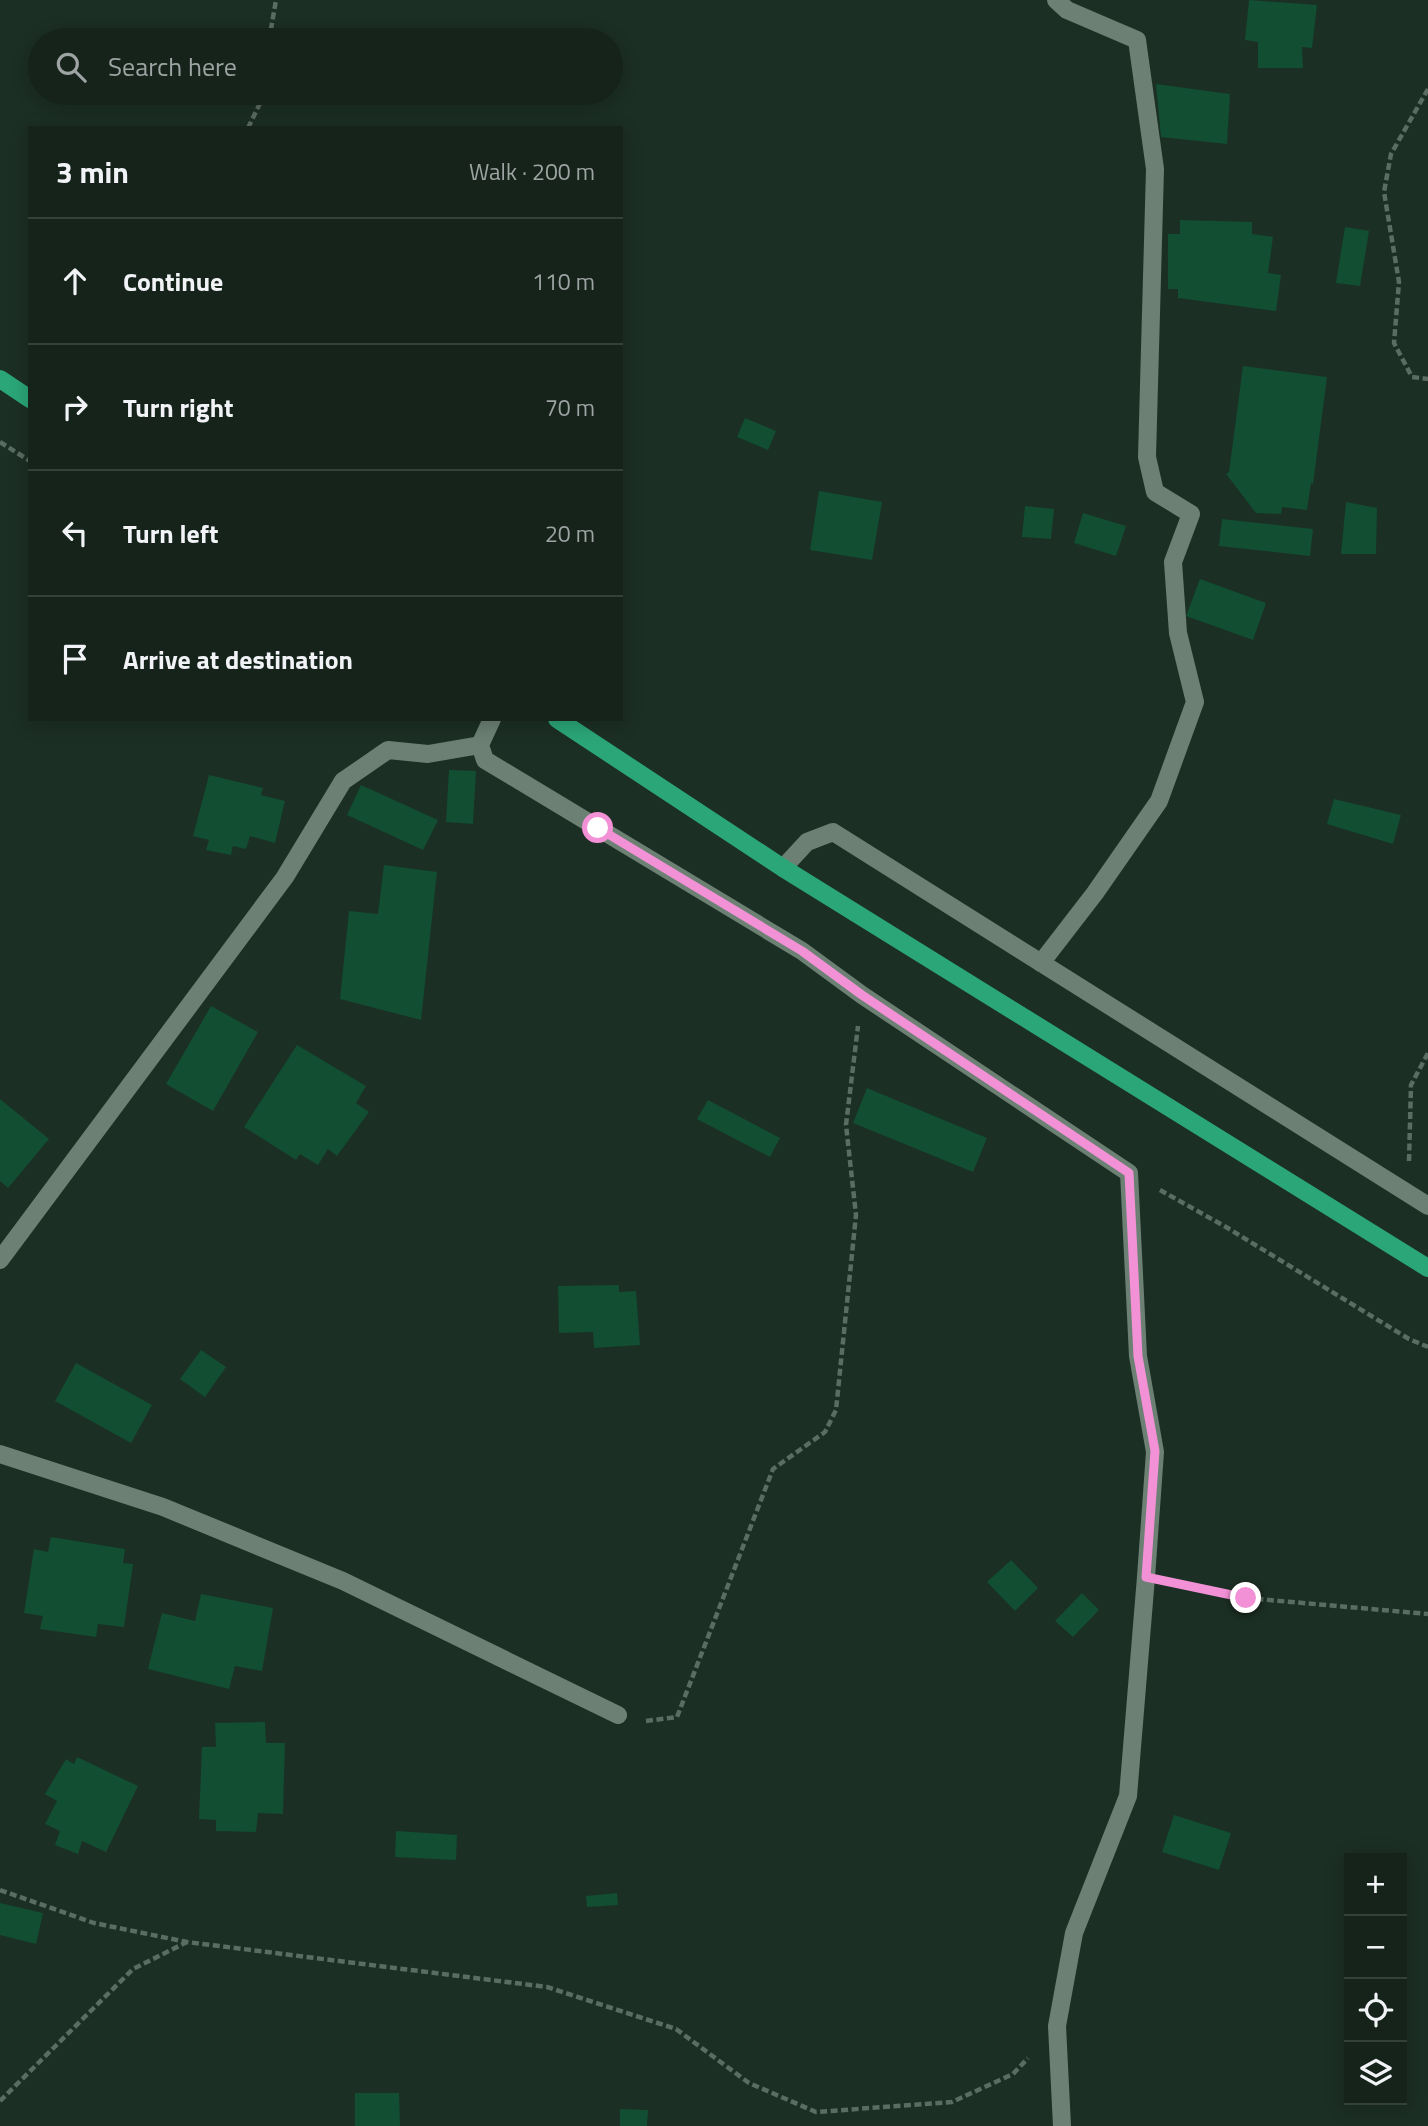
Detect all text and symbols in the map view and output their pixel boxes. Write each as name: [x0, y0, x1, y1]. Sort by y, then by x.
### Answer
search box: [28, 28, 623, 105]
text: Search here: [108, 47, 237, 86]
icon: search: [52, 48, 90, 86]
text: 3 min: [56, 149, 129, 195]
text: Walk · 200 m: [469, 154, 595, 189]
icon: ahead: [56, 262, 94, 300]
text: Continue: [123, 262, 223, 301]
text: 110 m: [532, 264, 595, 299]
icon: right: [56, 388, 94, 426]
text: Turn right: [123, 388, 234, 427]
text: 70 m: [545, 390, 595, 425]
icon: left: [56, 514, 94, 552]
text: Turn left: [123, 514, 218, 553]
text: 20 m: [545, 516, 595, 551]
icon: arrive: [56, 640, 94, 678]
text: Arrive at destination: [123, 640, 353, 679]
route start: [582, 812, 613, 843]
route end: [1230, 1582, 1261, 1613]
map controls: [1344, 1853, 1407, 2105]
button: +: [1344, 1853, 1407, 1916]
button: −: [1344, 1916, 1407, 1979]
button: locate: [1344, 1979, 1407, 2042]
button: layers: [1344, 2042, 1407, 2105]

